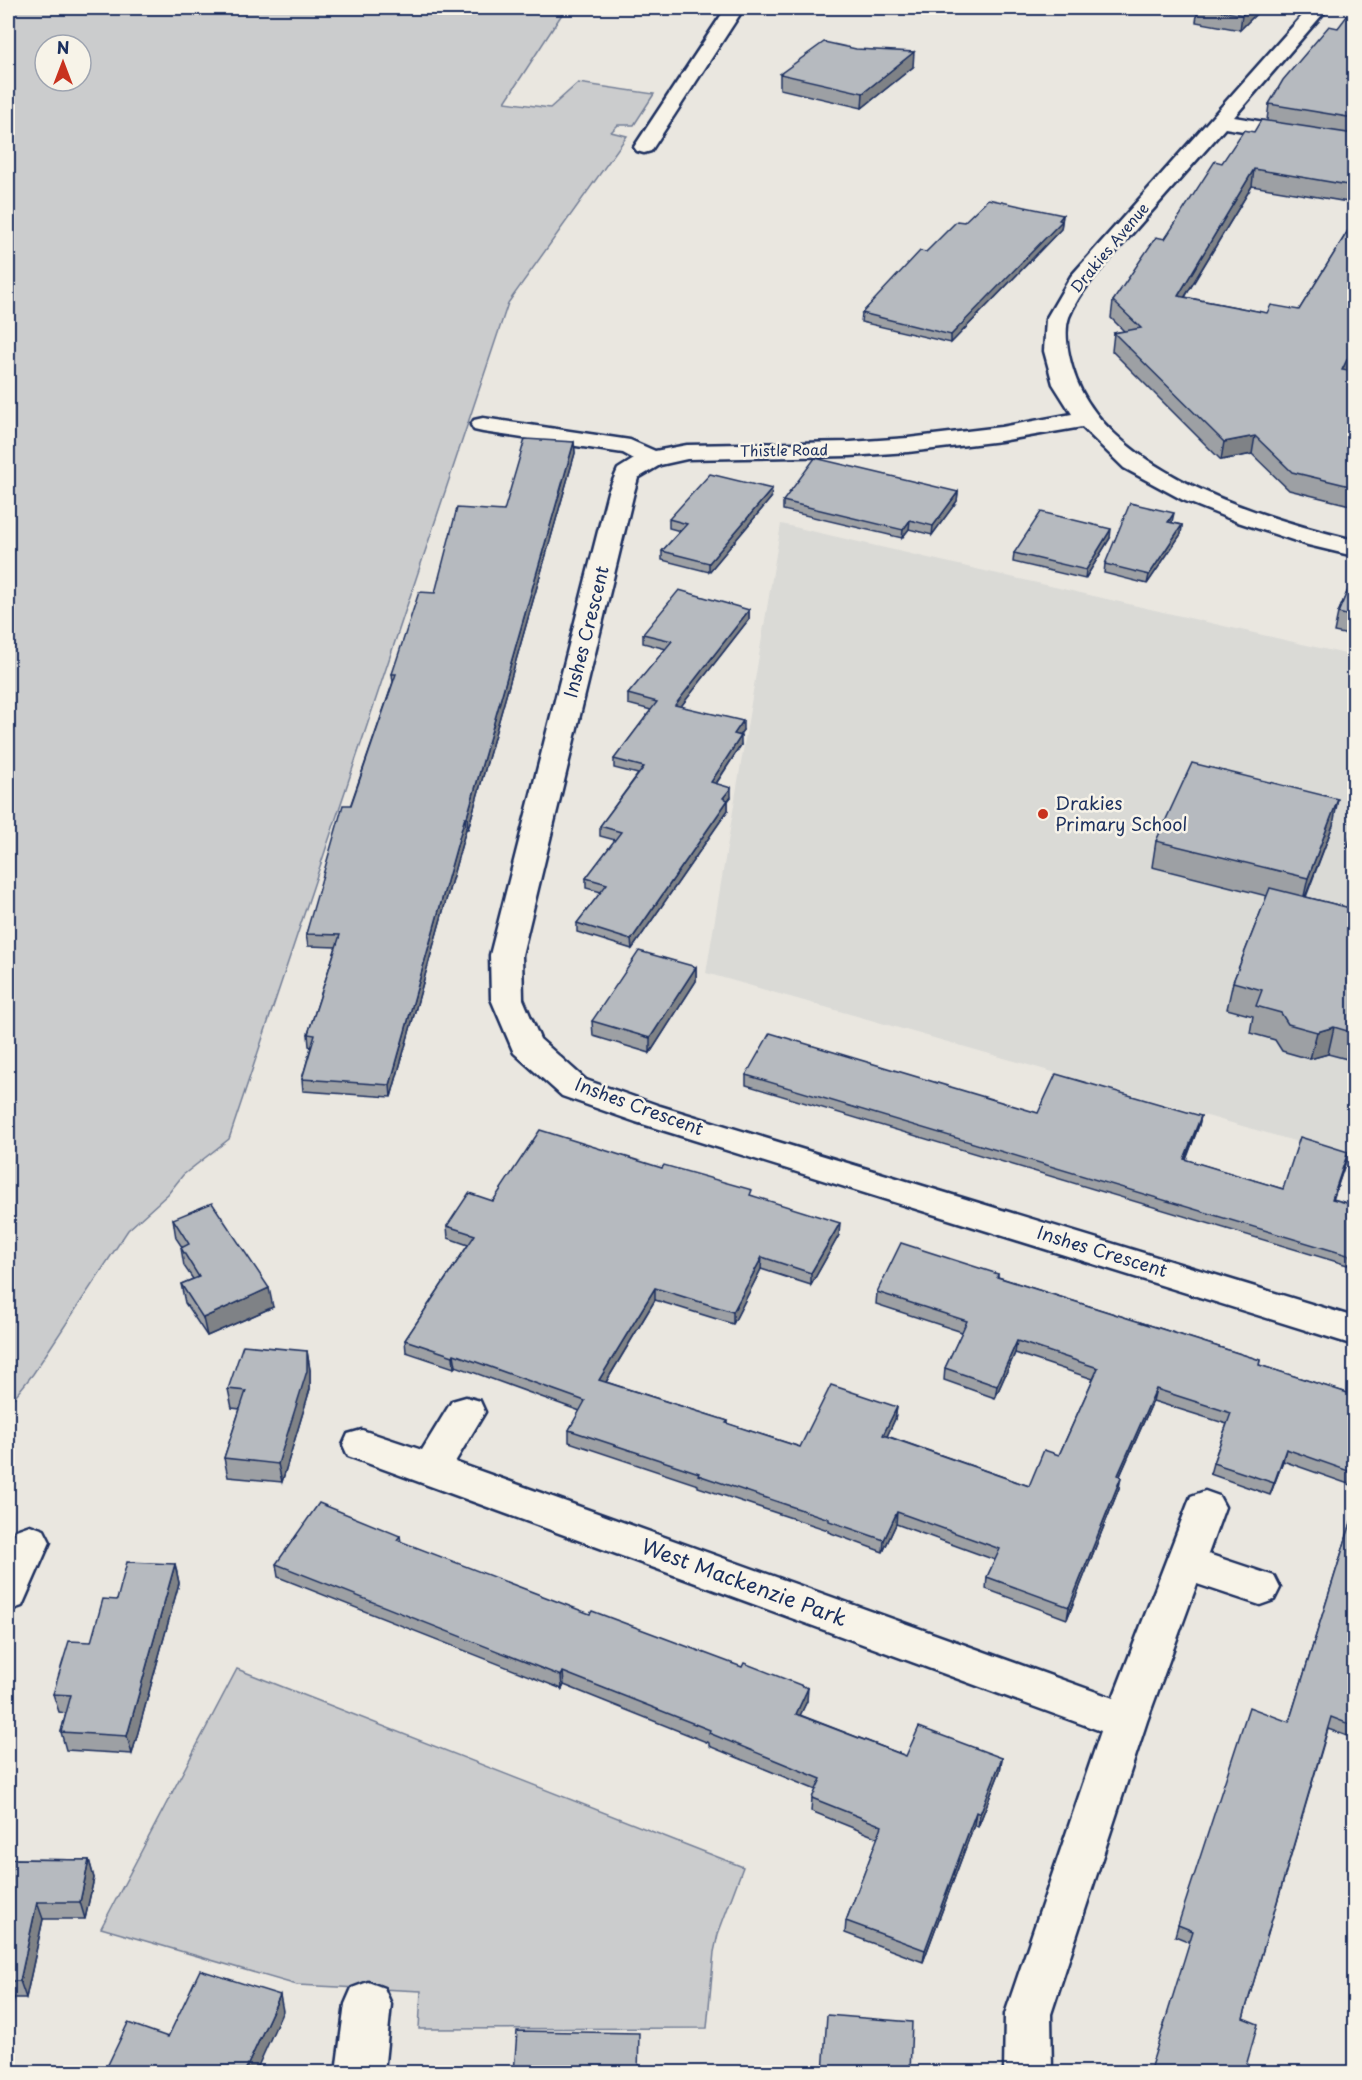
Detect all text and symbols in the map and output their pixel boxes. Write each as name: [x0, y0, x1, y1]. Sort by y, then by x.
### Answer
north arrow: [33, 33, 93, 93]
text: N: [57, 35, 69, 59]
street label: Drakies Avenue: [1064, 197, 1154, 297]
street label: Thistle Road: [740, 437, 828, 462]
street label: Inshes Crescent: [556, 563, 615, 700]
place label: Drakies Primary School: [1055, 789, 1187, 837]
marker: Drakies Primary School: [1036, 807, 1050, 821]
street label: Inshes Crescent: [571, 1070, 708, 1141]
street label: Inshes Crescent: [1034, 1218, 1171, 1283]
street label: West Mackenzie Park: [637, 1529, 852, 1633]

